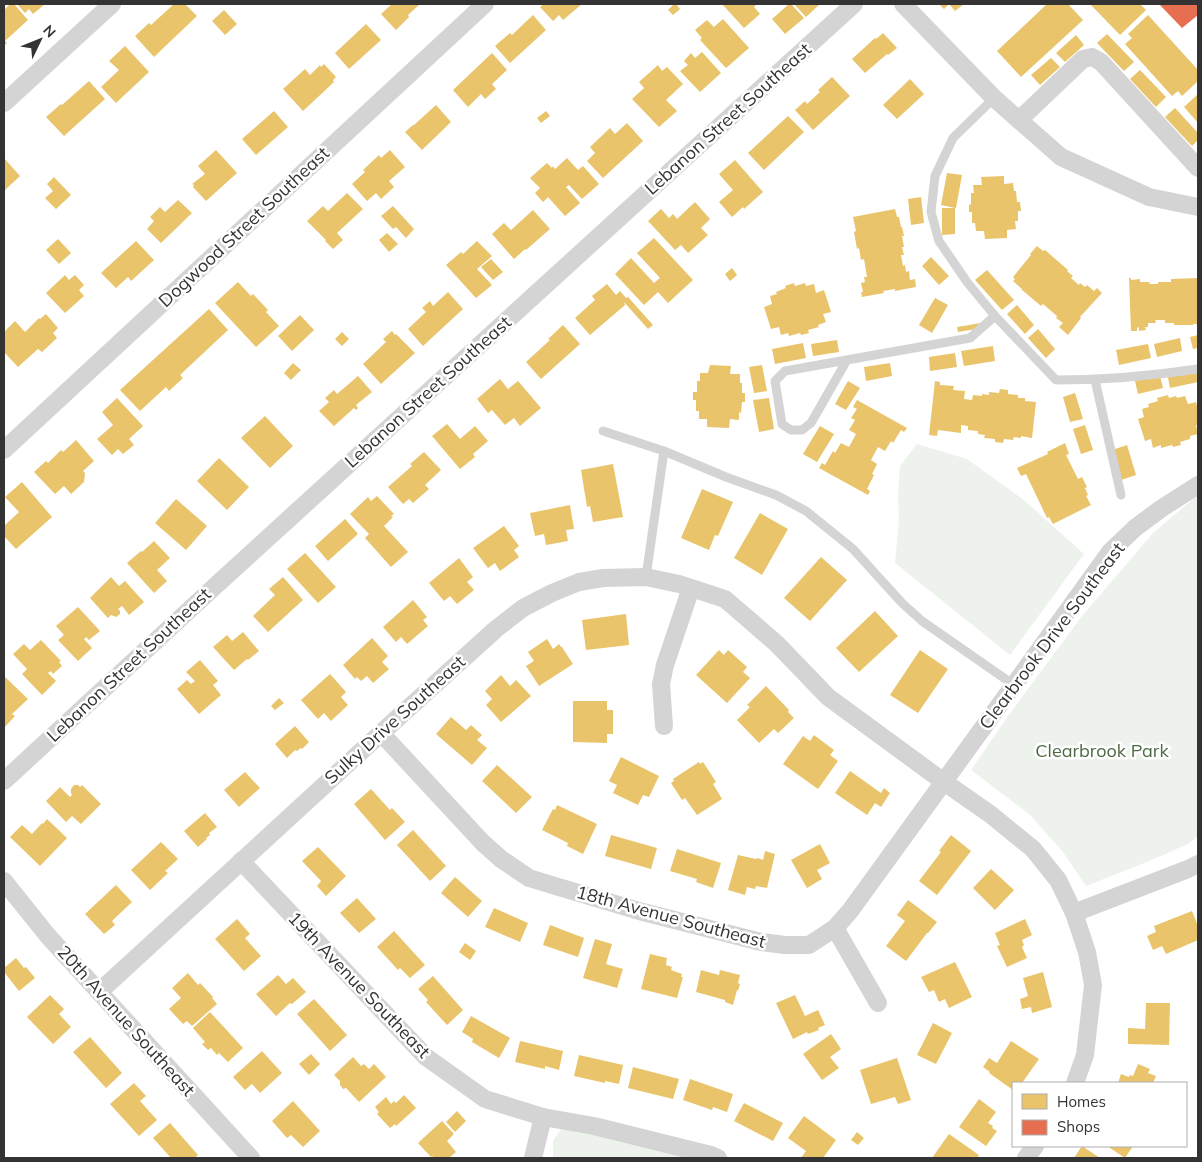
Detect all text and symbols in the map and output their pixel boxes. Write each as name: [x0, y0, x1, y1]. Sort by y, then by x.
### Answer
north arrow: [15, 15, 65, 65]
text: N: [39, 21, 60, 41]
street label: Lebanon Street Southeast: [640, 38, 816, 199]
street label: Dogwood Street Southeast: [154, 141, 334, 312]
street label: Lebanon Street Southeast: [340, 311, 516, 472]
street label: Clearbrook Drive Southeast: [974, 538, 1129, 734]
street label: Lebanon Street Southeast: [42, 583, 216, 747]
street label: Sulky Drive Southeast: [319, 650, 470, 789]
park label: Clearbrook Park: [1035, 739, 1169, 762]
street label: 18th Avenue Southeast: [574, 880, 768, 953]
street label: 19th Avenue Southeast: [283, 907, 435, 1063]
street label: 20th Avenue Southeast: [53, 941, 200, 1101]
legend: [1012, 1082, 1187, 1147]
text: Homes: [1057, 1092, 1106, 1111]
text: Shops: [1057, 1117, 1100, 1136]

